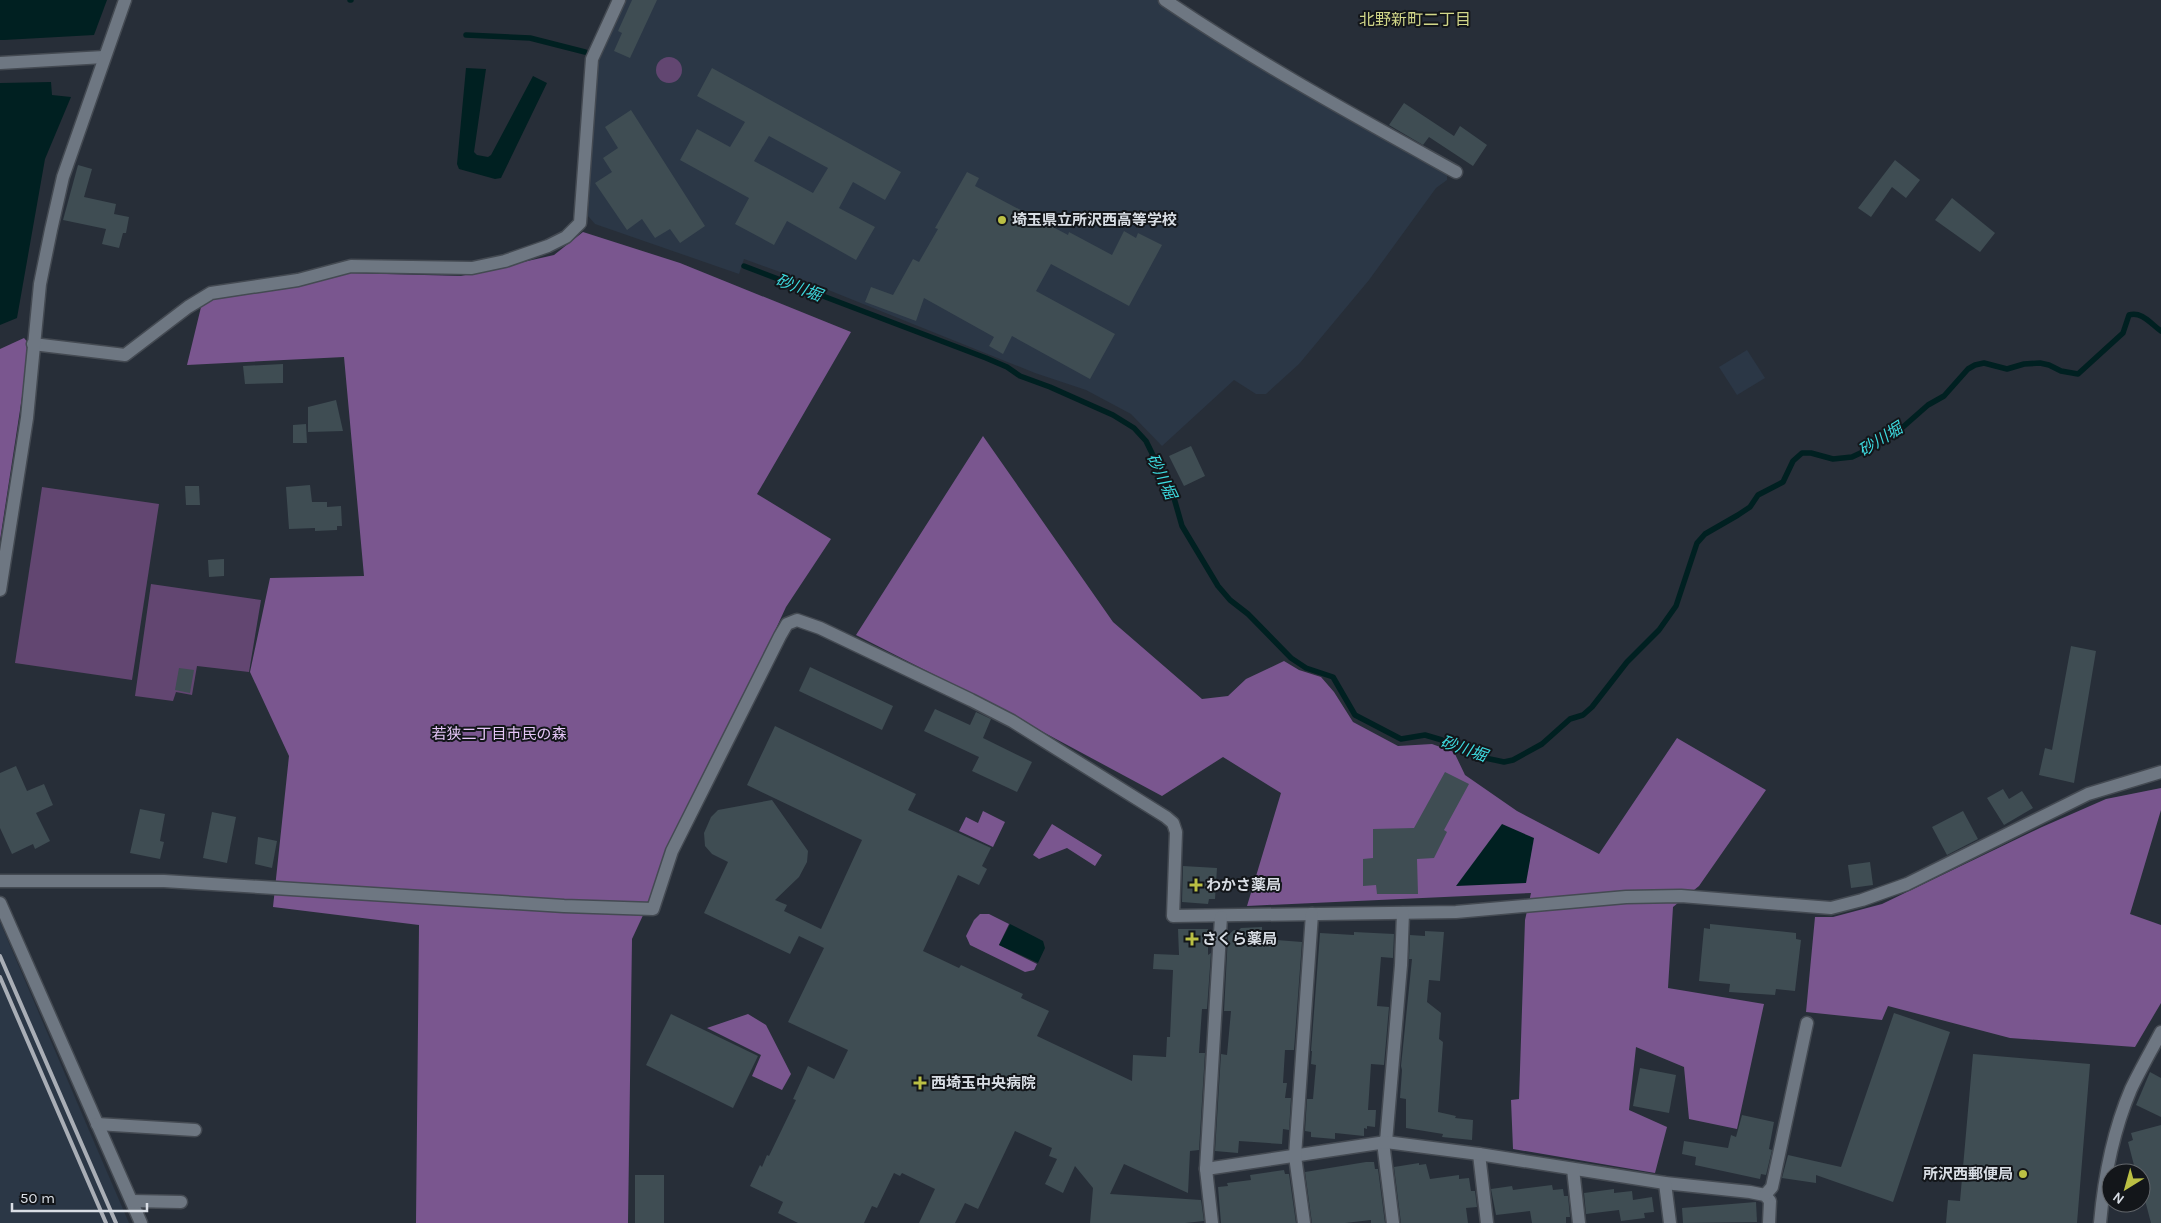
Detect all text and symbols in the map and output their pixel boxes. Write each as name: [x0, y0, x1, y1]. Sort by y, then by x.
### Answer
district label: 北野新町二丁目: [1359, 10, 1471, 29]
place label: 埼玉県立所沢西高等学校: [1012, 211, 1177, 229]
marker: 埼玉県立所沢西高等学校: [996, 214, 1008, 226]
water label: 砂川堀: [773, 270, 827, 306]
water label: 砂川堀: [1855, 417, 1908, 460]
water label: 砂川堀: [1143, 450, 1182, 505]
park label: 若狭二丁目市民の森: [431, 725, 567, 743]
water label: 砂川堀: [1438, 732, 1492, 766]
place label: わかさ薬局: [1206, 876, 1281, 894]
marker: わかさ薬局: [1190, 879, 1202, 891]
place label: さくら薬局: [1202, 930, 1277, 948]
marker: さくら薬局: [1186, 933, 1198, 945]
place label: 西埼玉中央病院: [931, 1074, 1036, 1092]
marker: 西埼玉中央病院: [913, 1076, 927, 1090]
north arrow: [2101, 1163, 2151, 1213]
place label: 所沢西郵便局: [1923, 1165, 2013, 1183]
marker: 所沢西郵便局: [2017, 1168, 2029, 1180]
scale bar: [12, 1180, 148, 1212]
text: N: [2109, 1188, 2128, 1208]
text: 50 m: [20, 1189, 55, 1207]

